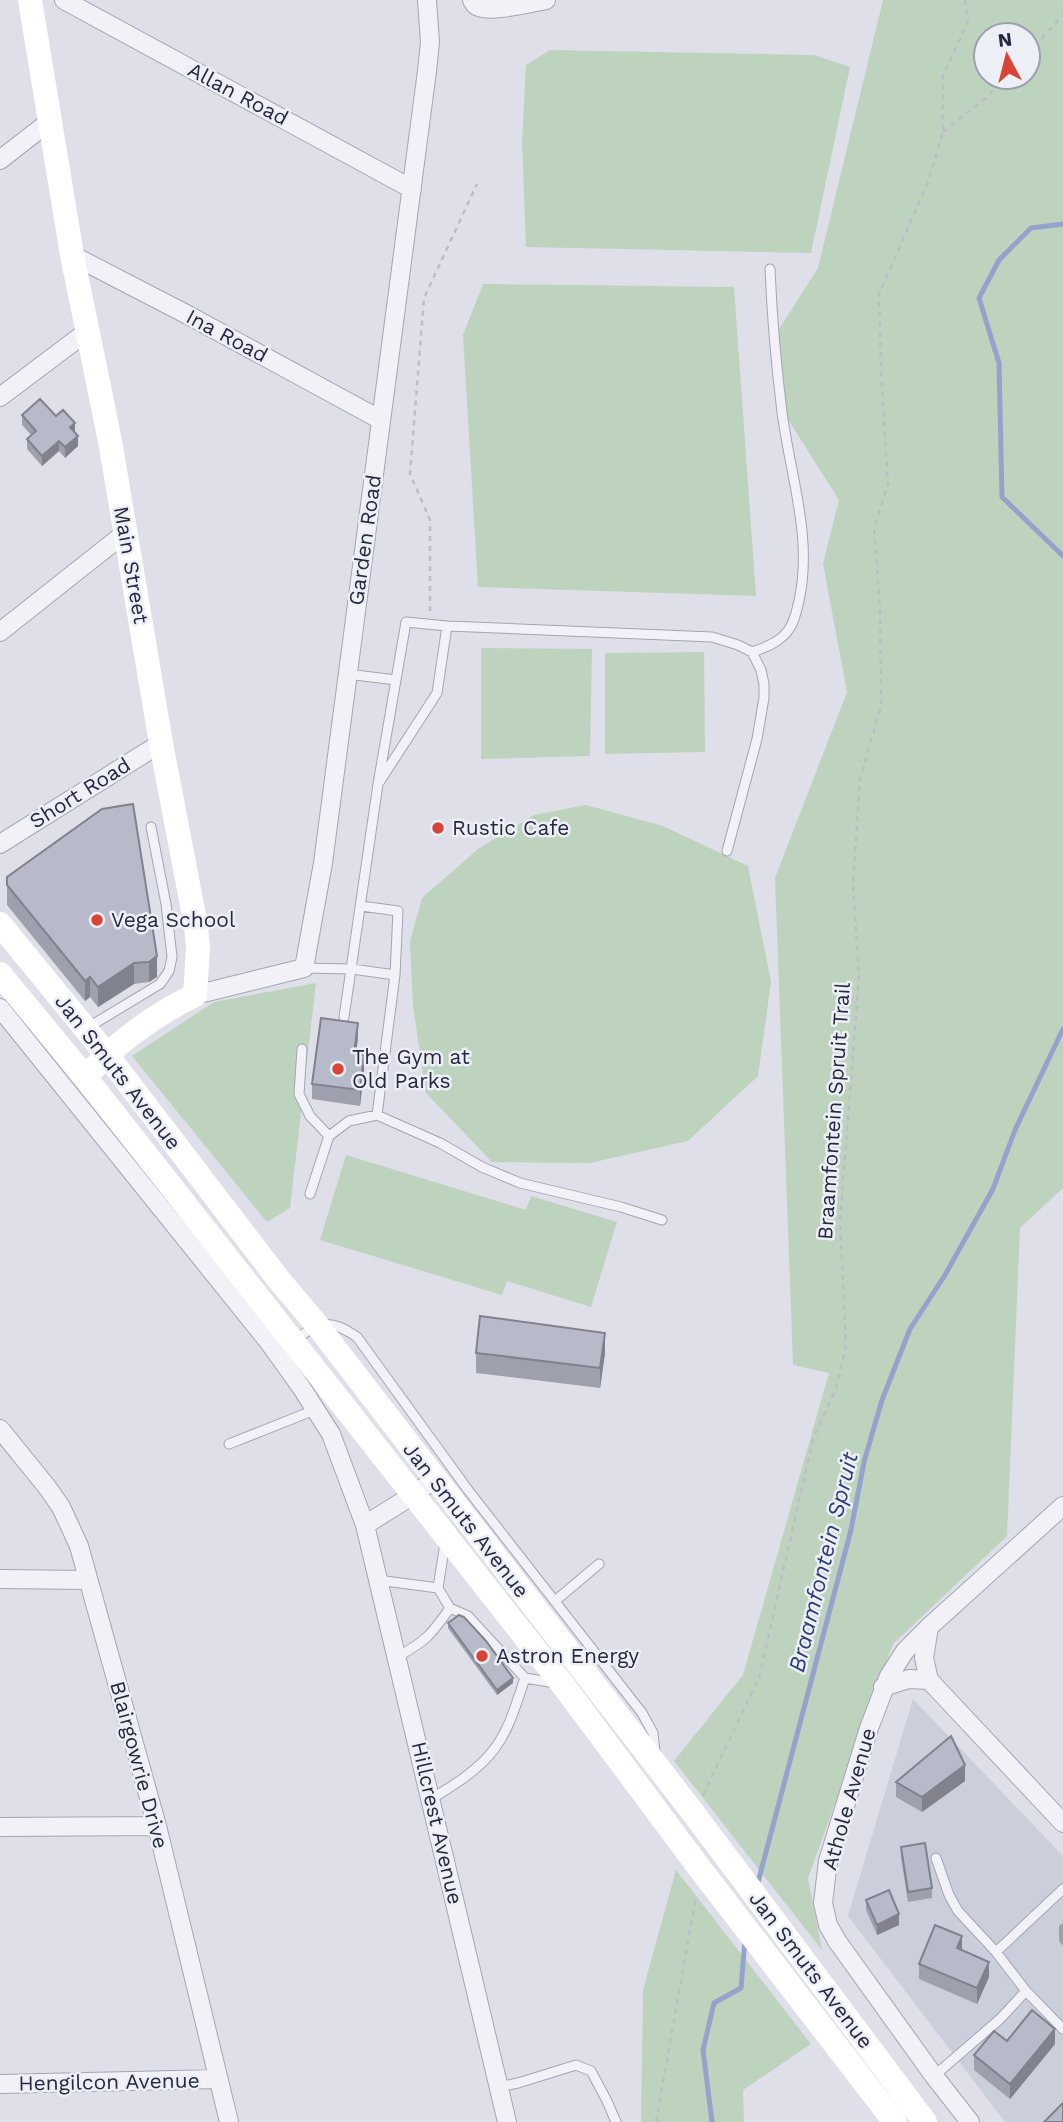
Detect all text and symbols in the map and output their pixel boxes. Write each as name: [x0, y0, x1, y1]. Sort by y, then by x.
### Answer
north arrow: [972, 21, 1042, 91]
text: N: [997, 27, 1013, 52]
street label: Allan Road: [184, 57, 293, 130]
street label: Ina Road: [182, 304, 272, 367]
street label: Garden Road: [343, 473, 386, 607]
street label: Main Street: [109, 504, 154, 626]
street label: Short Road: [25, 752, 135, 833]
place label: Rustic Cafe: [452, 815, 569, 840]
marker: Rustic Cafe: [430, 820, 446, 836]
place label: Vega School: [111, 907, 236, 932]
marker: Vega School: [89, 912, 105, 928]
street label: Braamfontein Spruit Trail: [812, 981, 855, 1241]
street label: Jan Smuts Avenue: [50, 989, 187, 1154]
place label: The Gym at Old Parks: [352, 1044, 470, 1093]
marker: The Gym at Old Parks: [330, 1061, 346, 1077]
street label: Jan Smuts Avenue: [398, 1437, 535, 1602]
water label: Braamfontein Spruit: [783, 1449, 864, 1675]
place label: Astron Energy: [496, 1643, 639, 1668]
marker: Astron Energy: [474, 1648, 490, 1664]
street label: Blairgowrie Drive: [105, 1678, 174, 1851]
street label: Athole Avenue: [816, 1725, 881, 1873]
street label: Hillcrest Avenue: [407, 1739, 468, 1907]
street label: Jan Smuts Avenue: [744, 1886, 879, 2053]
street label: Hengilcon Avenue: [18, 2067, 200, 2096]

